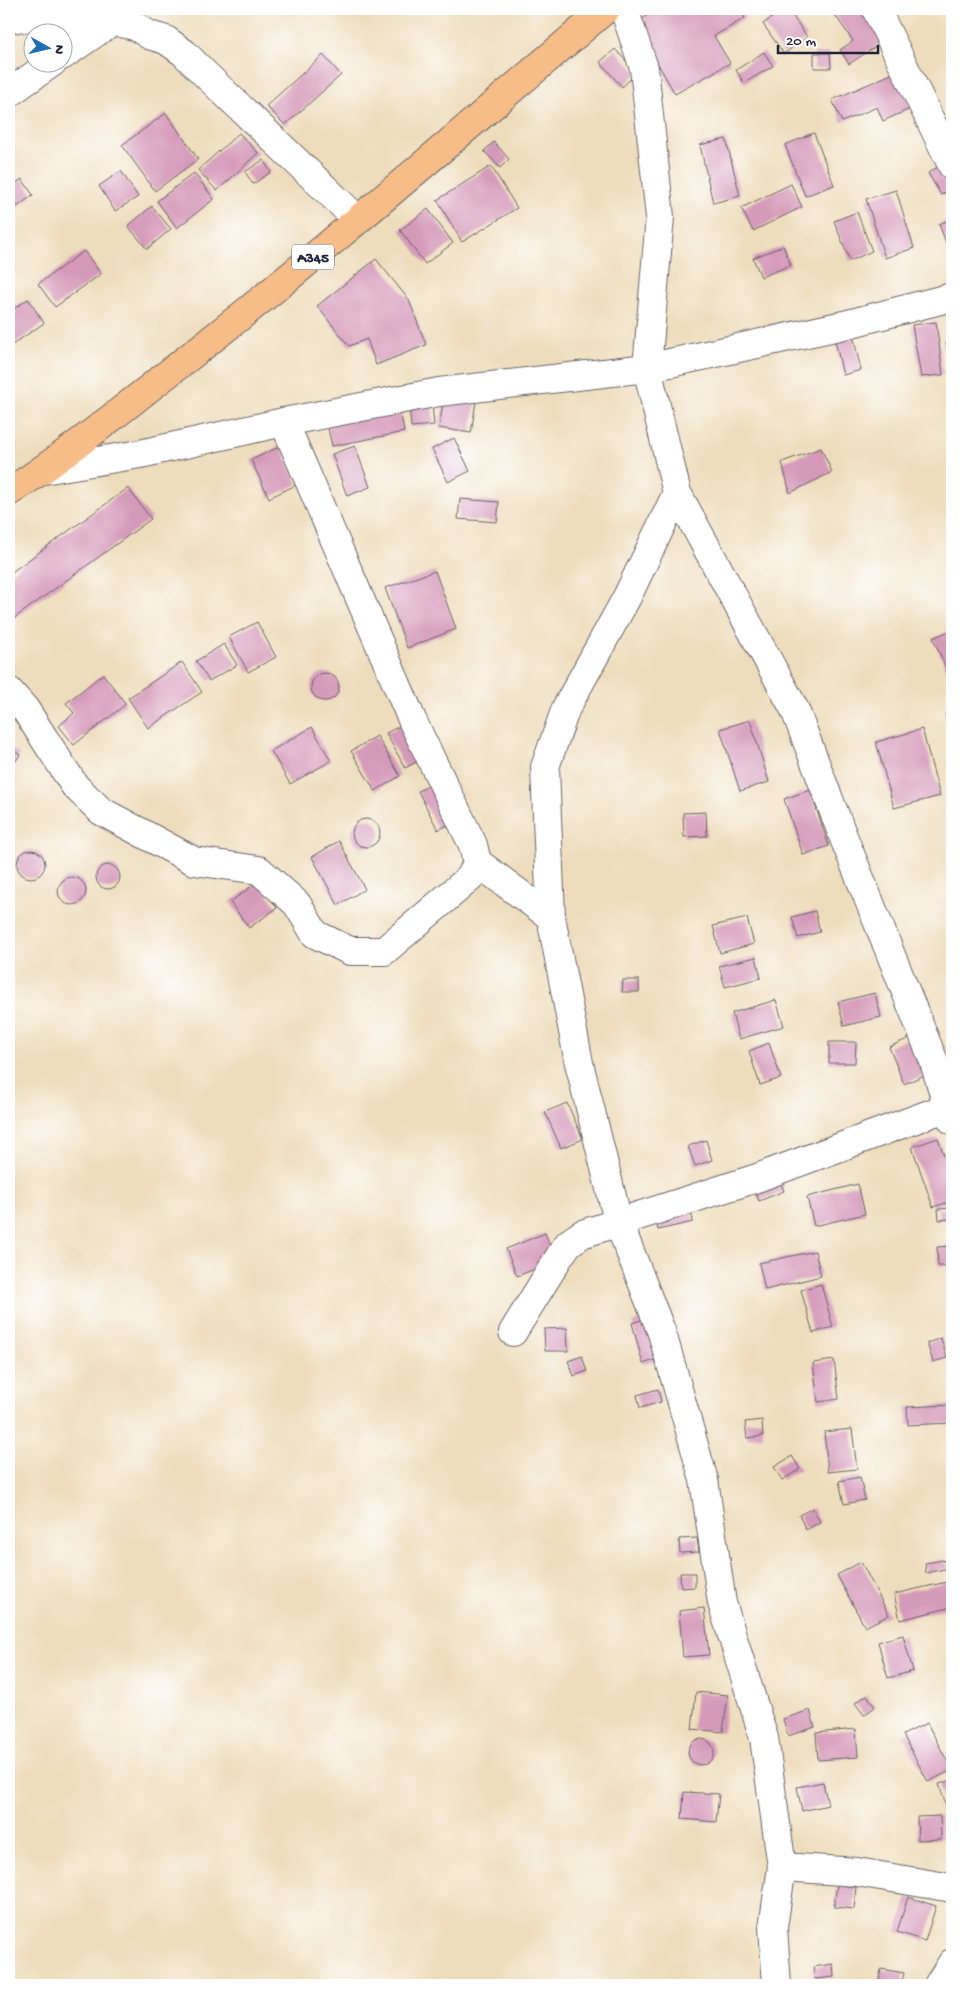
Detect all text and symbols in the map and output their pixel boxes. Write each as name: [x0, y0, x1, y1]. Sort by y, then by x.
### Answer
north arrow: [22, 22, 72, 72]
scale bar: [778, 22, 878, 54]
text: 20 m: [786, 33, 816, 51]
text: N: [49, 44, 67, 55]
road number: A345: [292, 244, 334, 270]

